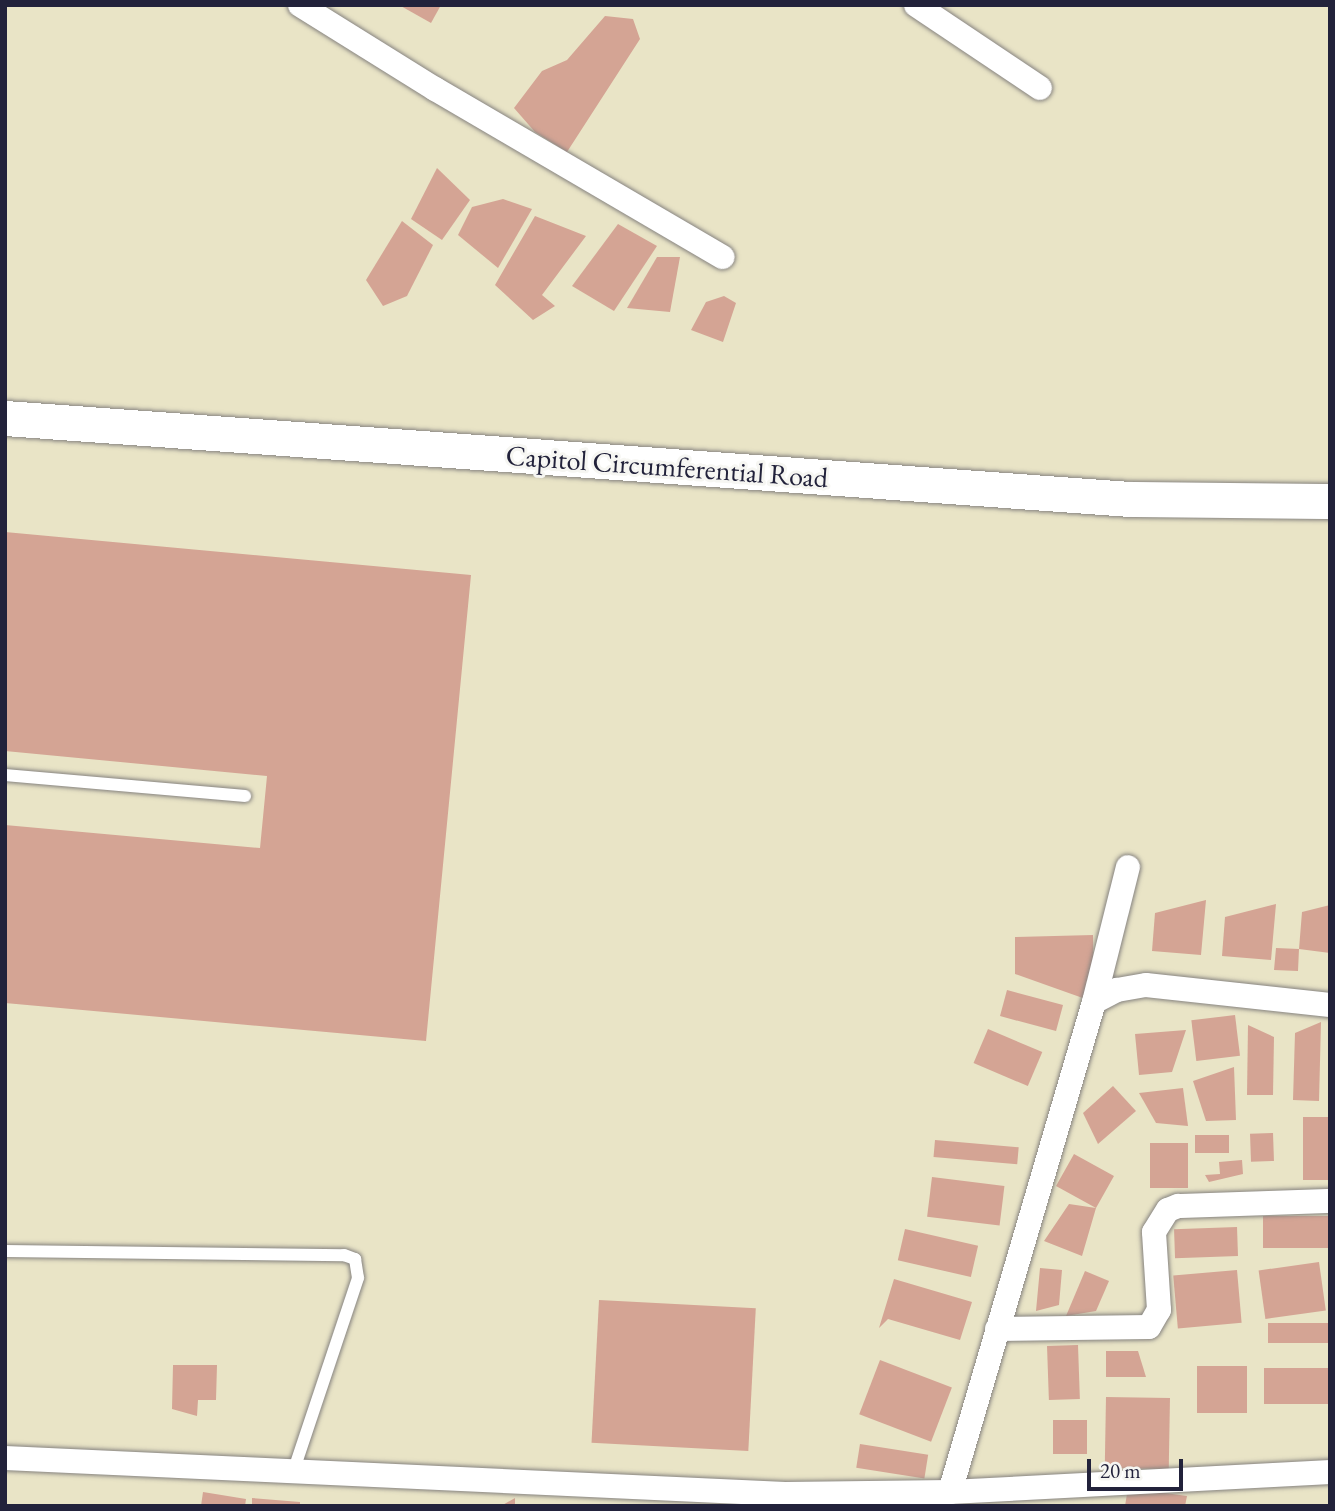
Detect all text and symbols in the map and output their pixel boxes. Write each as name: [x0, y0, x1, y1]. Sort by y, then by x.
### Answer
street label: Capitol Circumferential Road: [505, 438, 829, 494]
scale bar: [1090, 1444, 1186, 1488]
text: 20 m: [1100, 1457, 1141, 1484]

